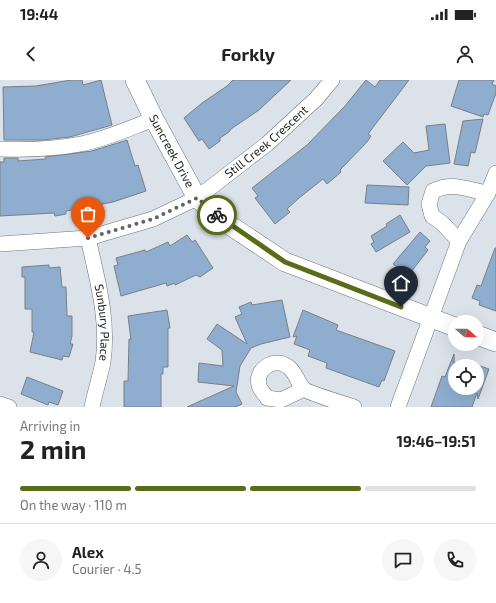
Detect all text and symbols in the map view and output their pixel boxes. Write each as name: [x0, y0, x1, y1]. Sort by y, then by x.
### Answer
text: 19:44: [20, 5, 58, 23]
icon: back: [20, 43, 42, 65]
text: Forkly: [221, 43, 275, 65]
icon: person: [454, 43, 476, 65]
street label: Still Creek Crescent: [221, 102, 311, 180]
street label: Suncreek Drive: [147, 112, 198, 190]
courier: [197, 195, 237, 235]
pin: [71, 197, 105, 238]
icon: bag: [77, 203, 99, 225]
icon: bike: [206, 204, 228, 226]
pin: [384, 266, 418, 307]
icon: home: [390, 272, 412, 294]
street label: Sunbury Place: [92, 283, 113, 362]
north arrow: [448, 315, 484, 351]
map controls: [448, 315, 484, 395]
button: locate: [448, 359, 484, 395]
text: Arriving in: [20, 418, 80, 434]
text: 19:46–19:51: [397, 432, 476, 450]
text: 2 min: [20, 433, 86, 464]
text: On the way · 110 m: [20, 497, 127, 513]
button: person: [20, 539, 62, 581]
button: chat: [382, 539, 424, 581]
button: phone: [434, 539, 476, 581]
text: Alex: [72, 543, 104, 561]
text: Courier · 4.5: [72, 561, 141, 577]

